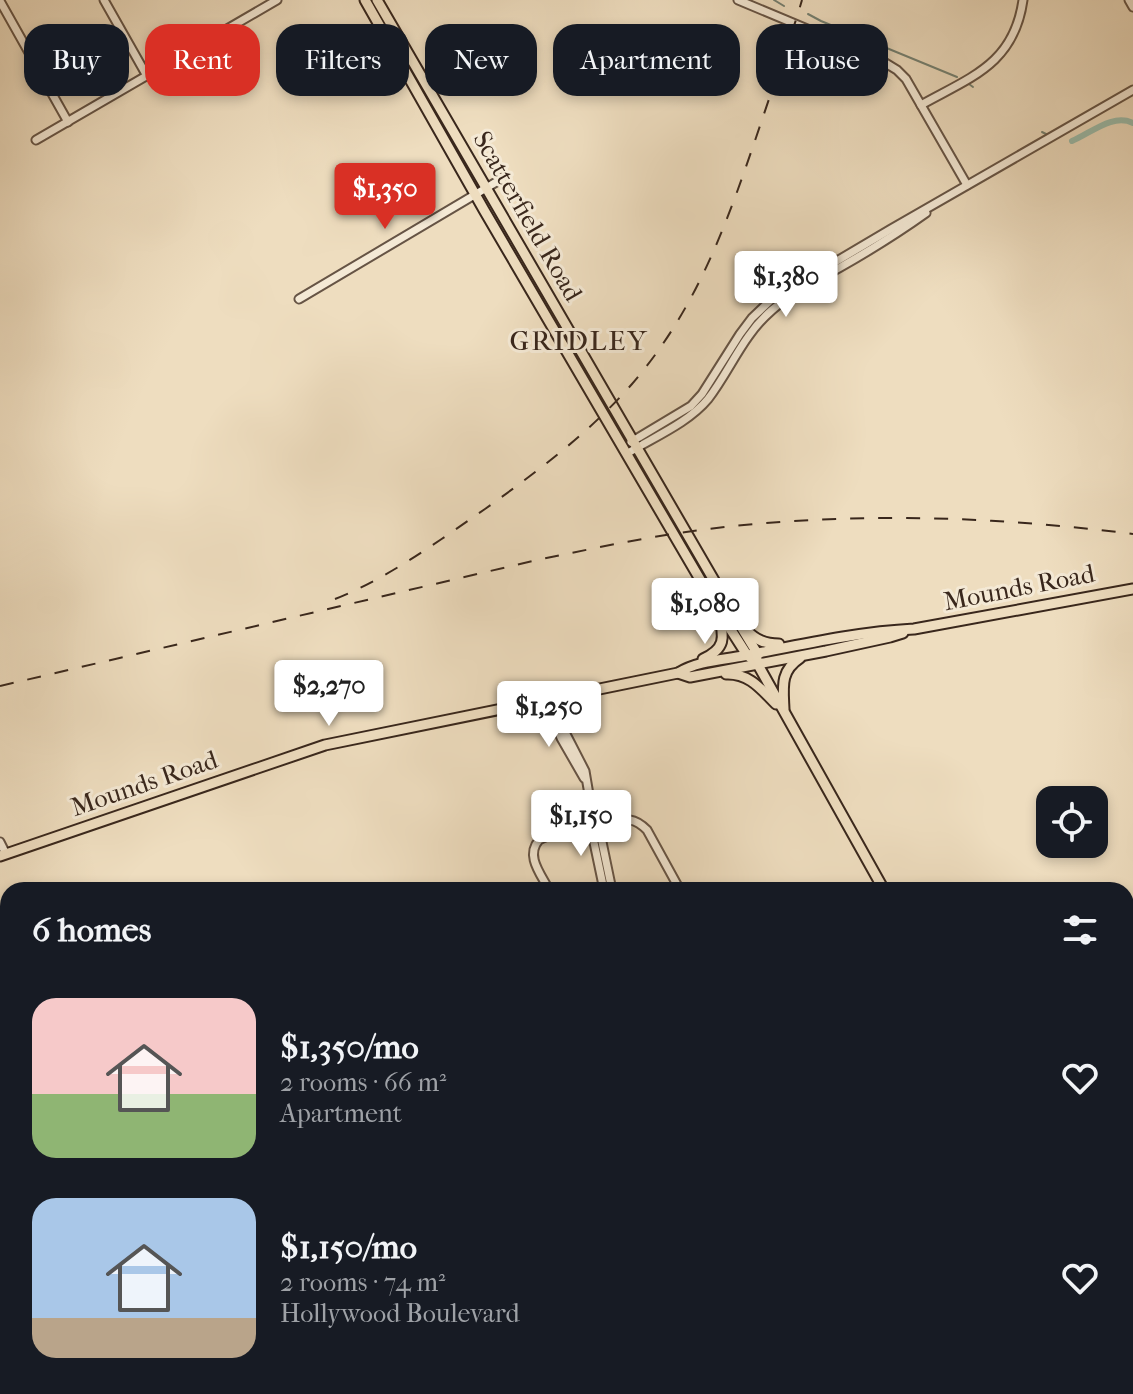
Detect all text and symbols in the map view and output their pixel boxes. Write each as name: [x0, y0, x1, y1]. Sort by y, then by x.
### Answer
chip: Buy: [24, 24, 129, 96]
chip: Rent: [145, 24, 260, 96]
chip: Filters: [276, 24, 409, 96]
chip: New: [425, 24, 537, 96]
chip: Apartment: [553, 24, 740, 96]
chip: House: [756, 24, 888, 96]
street label: Scatterfield Road: [466, 126, 589, 308]
pin: $1,350: [320, 163, 450, 231]
text: $1,350: [353, 173, 418, 204]
pin: $1,380: [721, 251, 851, 319]
text: $1,380: [753, 261, 819, 292]
district label: GRIDLEY: [509, 324, 649, 357]
street label: Mounds Road: [941, 557, 1098, 617]
pin: $1,080: [640, 578, 770, 646]
text: $1,080: [670, 588, 740, 619]
pin: $2,270: [264, 660, 394, 728]
text: $2,270: [292, 670, 366, 701]
pin: $1,250: [484, 681, 614, 749]
text: $1,250: [515, 691, 583, 722]
street label: Mounds Road: [67, 744, 222, 823]
map controls: [1036, 786, 1108, 858]
button: locate: [1036, 786, 1108, 858]
pin: $1,150: [516, 790, 646, 858]
text: $1,150: [549, 800, 613, 831]
icon: filters: [1058, 908, 1102, 952]
text: 6 homes: [32, 910, 151, 950]
text: $1,350/mo: [280, 1027, 419, 1067]
icon: home: [96, 1030, 192, 1126]
icon: heart: [1058, 1056, 1102, 1100]
text: 2 rooms · 66 m²: [280, 1067, 446, 1098]
text: Apartment: [280, 1098, 402, 1129]
text: $1,150/mo: [280, 1227, 417, 1267]
icon: home: [96, 1230, 192, 1326]
icon: heart: [1058, 1256, 1102, 1300]
text: 2 rooms · 74 m²: [280, 1267, 445, 1298]
text: Hollywood Boulevard: [280, 1298, 520, 1329]

